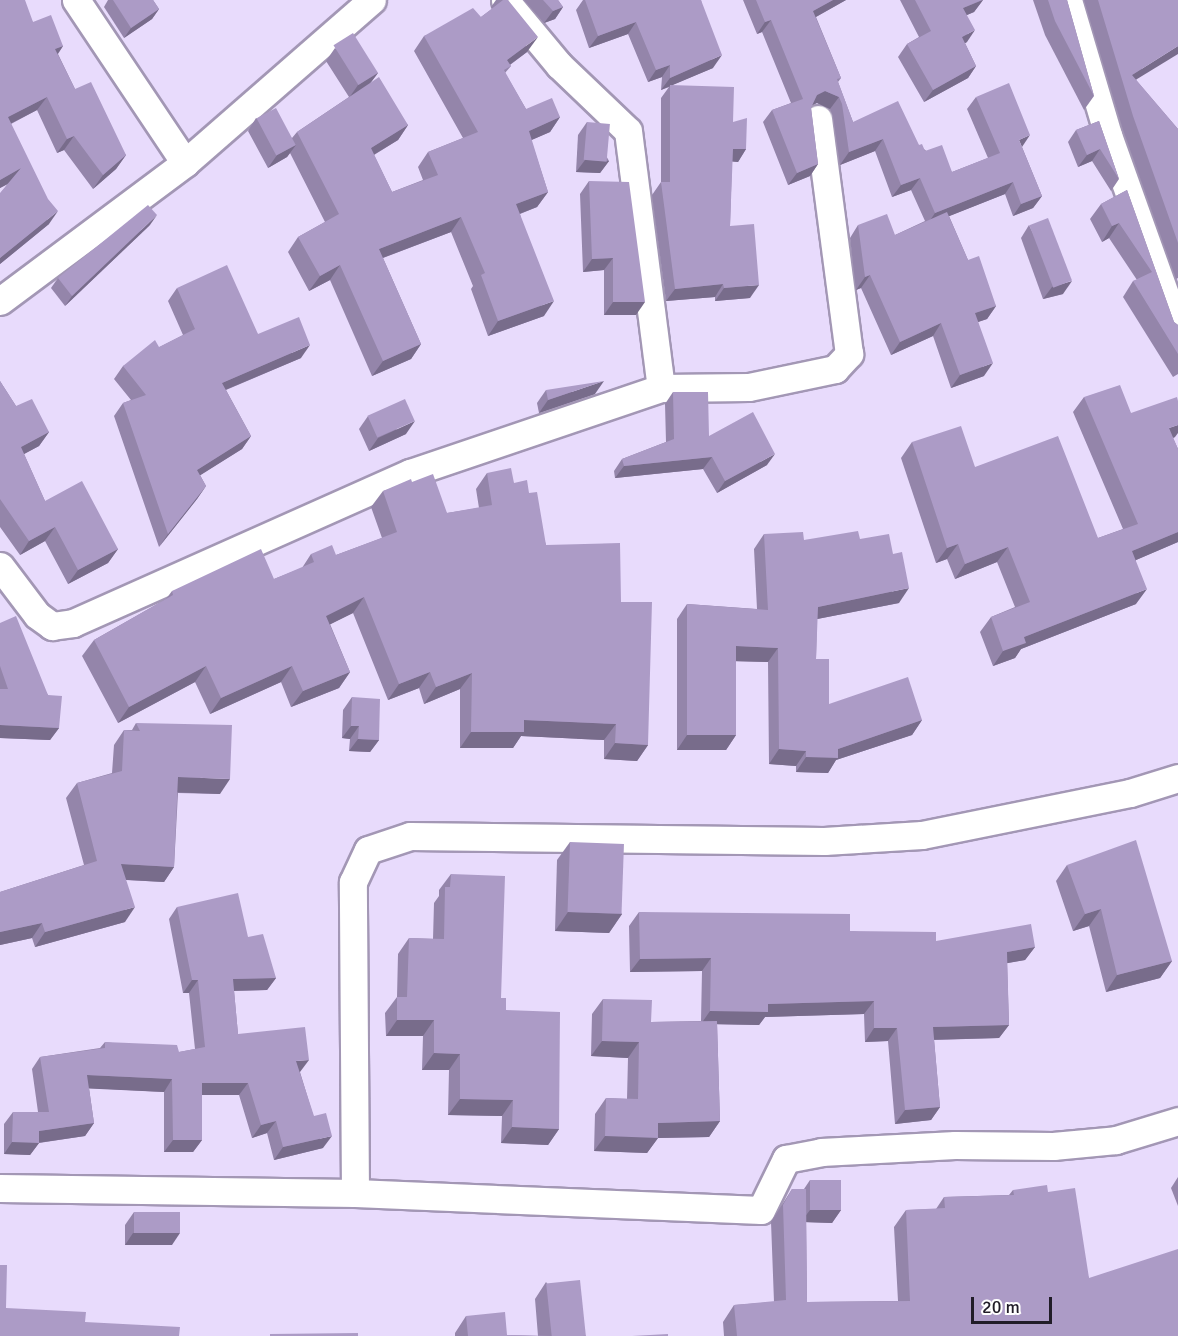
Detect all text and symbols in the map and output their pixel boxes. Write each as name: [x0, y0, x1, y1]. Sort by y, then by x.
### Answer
scale bar: [974, 1285, 1055, 1323]
text: 20 m: [982, 1296, 1020, 1318]

